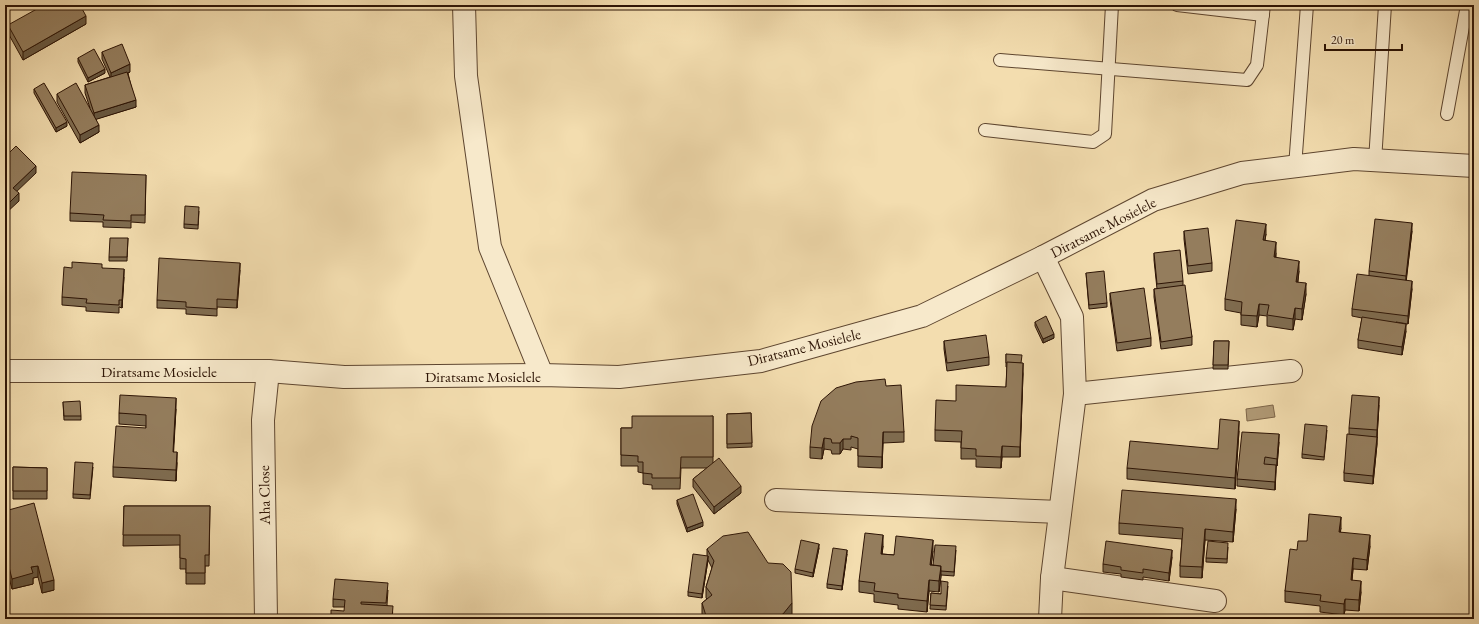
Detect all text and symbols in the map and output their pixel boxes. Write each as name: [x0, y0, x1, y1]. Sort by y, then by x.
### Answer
scale bar: [1325, 26, 1402, 52]
text: 20 m: [1331, 32, 1355, 48]
street label: Diratsame Mosielele: [1047, 192, 1159, 262]
street label: Diratsame Mosielele: [745, 324, 863, 370]
street label: Diratsame Mosielele: [101, 362, 217, 381]
street label: Diratsame Mosielele: [425, 367, 541, 386]
street label: Aha Close: [254, 465, 274, 526]

